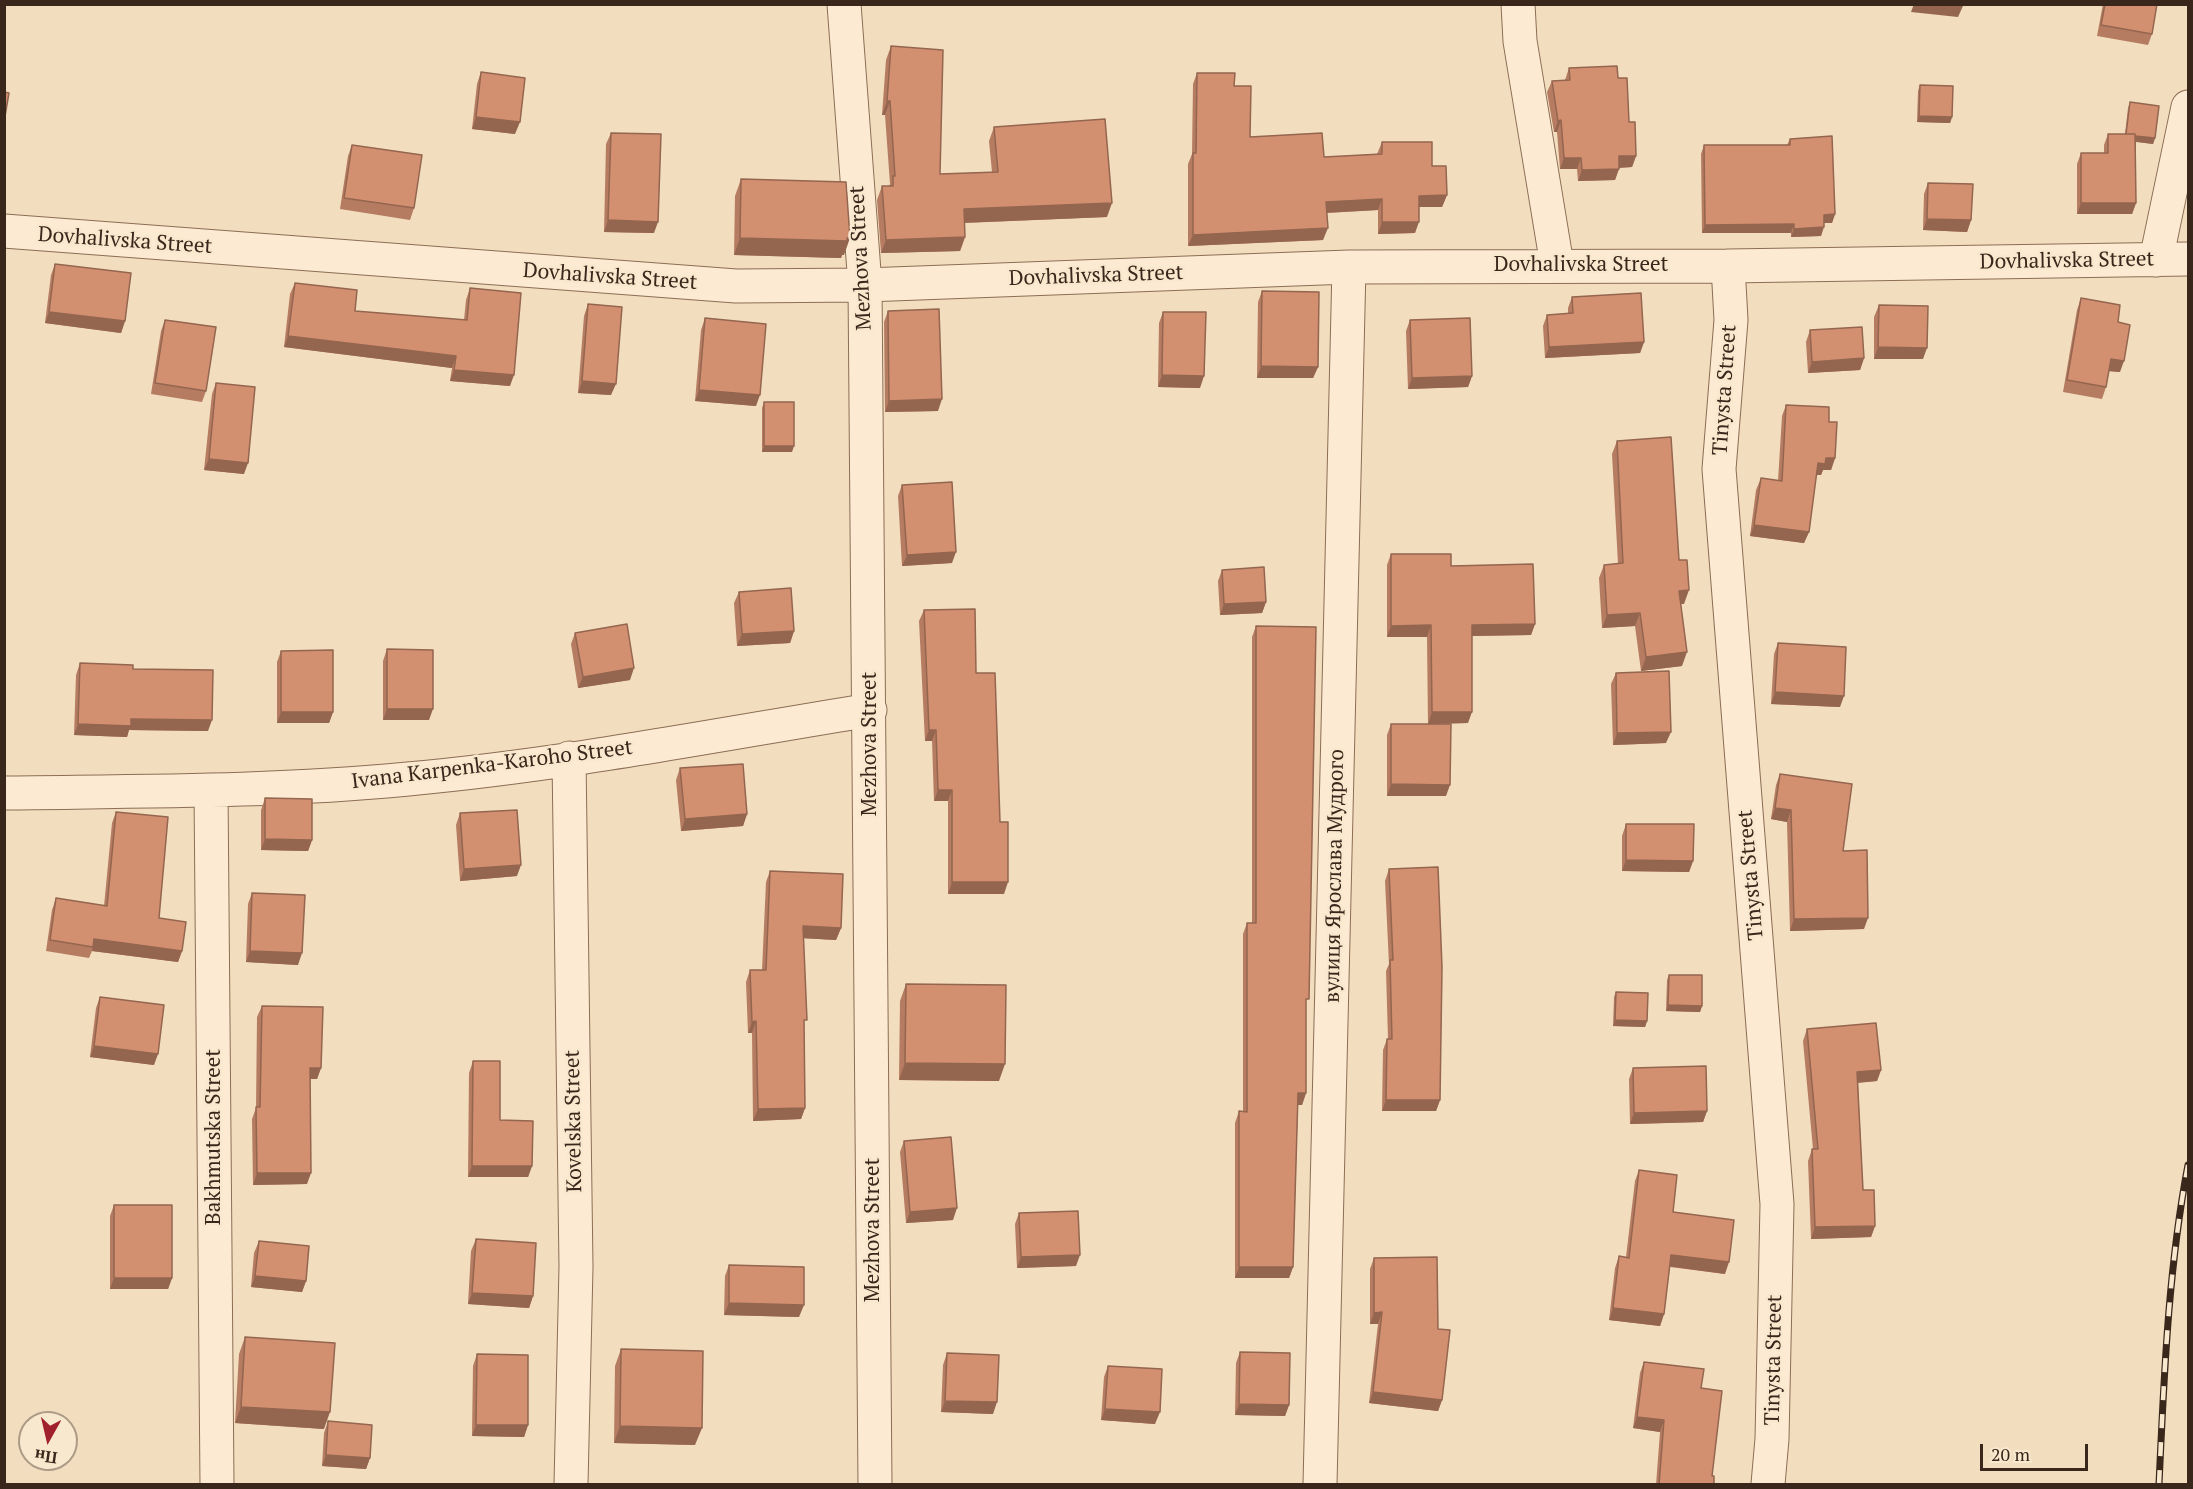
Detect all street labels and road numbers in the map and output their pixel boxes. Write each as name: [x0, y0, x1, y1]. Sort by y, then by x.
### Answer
street label: Mezhova Street: [845, 185, 877, 331]
street label: Dovhalivska Street: [37, 222, 213, 260]
street label: Dovhalivska Street: [1979, 247, 2155, 275]
street label: Dovhalivska Street: [1494, 252, 1668, 278]
street label: Dovhalivska Street: [522, 258, 698, 296]
street label: Dovhalivska Street: [1008, 260, 1184, 292]
street label: Tinysta Street: [1708, 324, 1742, 456]
street label: Mezhova Street: [857, 672, 883, 816]
street label: Ivana Karpenka-Karoho Street: [350, 735, 634, 795]
street label: вулиця Ярослава Мудрого: [1320, 749, 1350, 1003]
street label: Tinysta Street: [1733, 809, 1769, 941]
street label: Bakhmutska Street: [201, 1049, 227, 1225]
street label: Kovelska Street: [560, 1049, 588, 1193]
street label: Mezhova Street: [860, 1158, 886, 1302]
street label: Tinysta Street: [1760, 1294, 1788, 1426]

